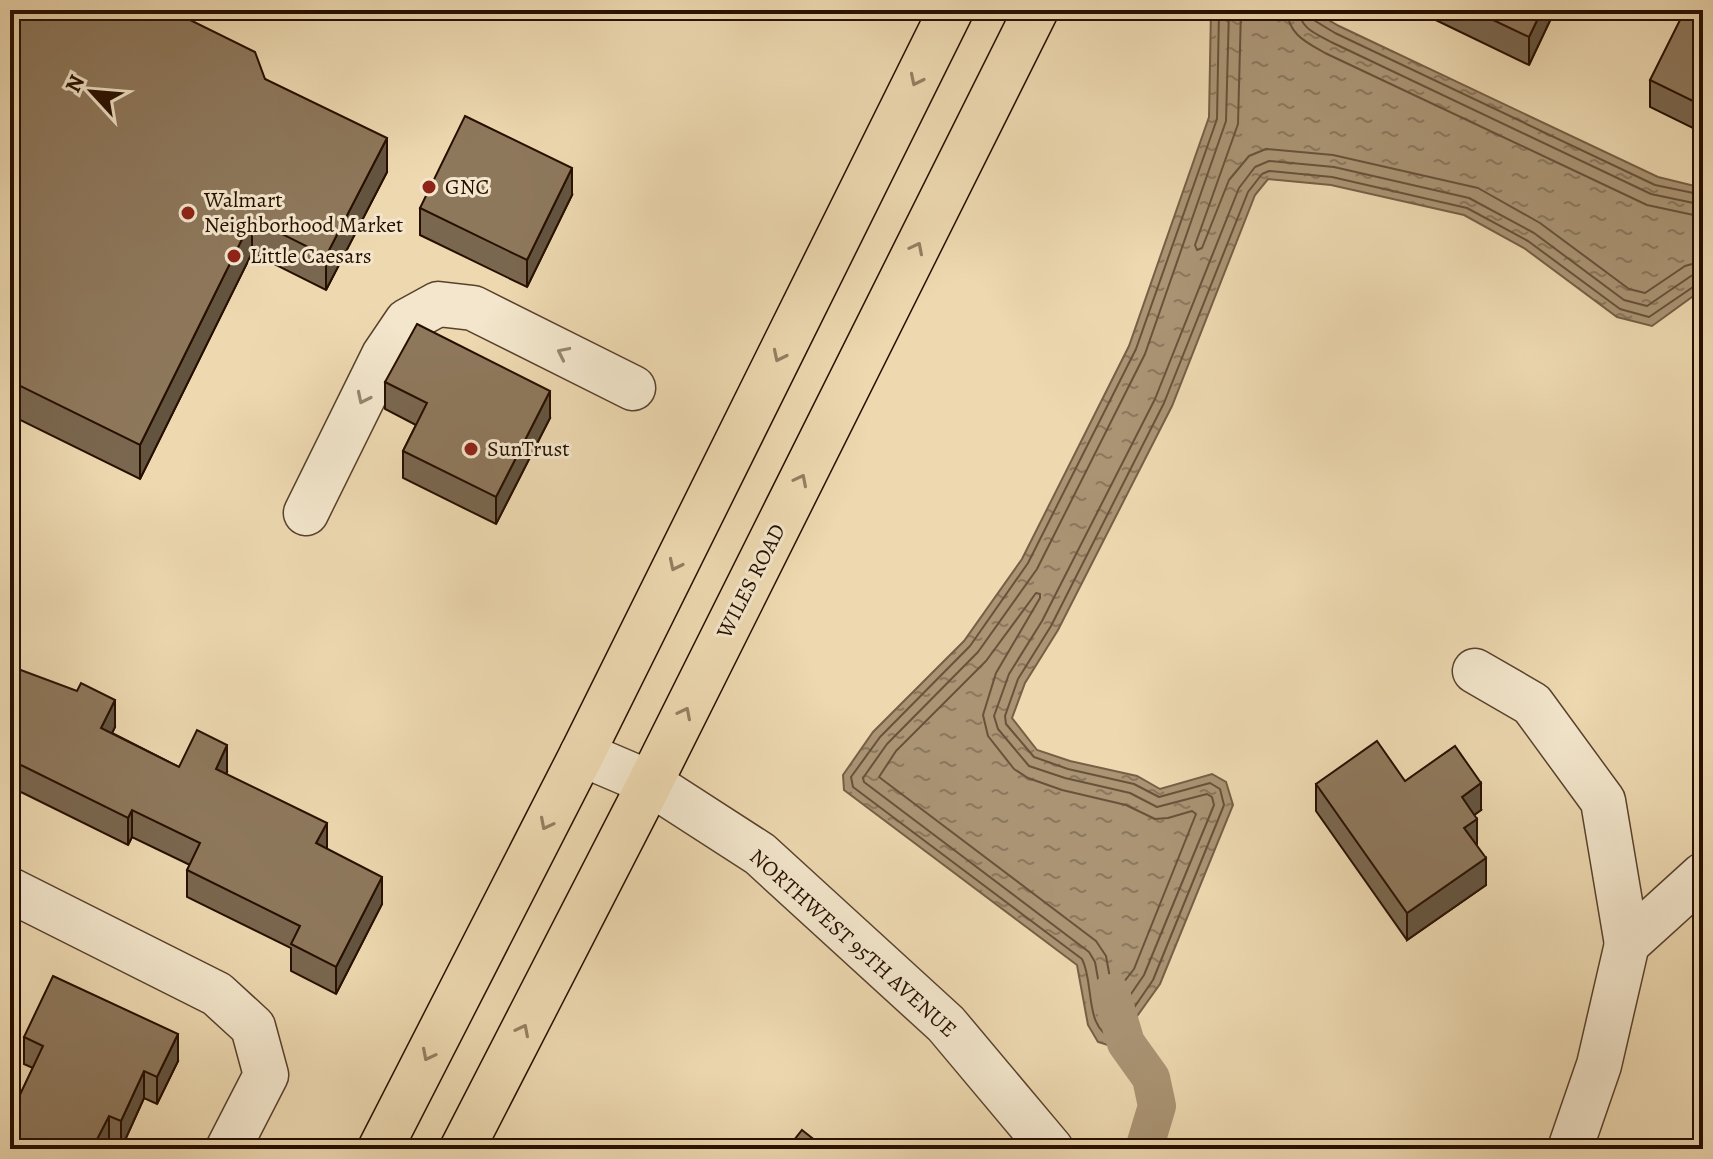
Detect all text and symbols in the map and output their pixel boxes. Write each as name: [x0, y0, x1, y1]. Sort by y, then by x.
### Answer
north arrow: [52, 52, 132, 132]
text: N: [58, 70, 92, 97]
one-way arrow: [911, 71, 926, 86]
place label: GNC: [445, 172, 489, 202]
marker: GNC: [420, 178, 438, 196]
place label: Walmart Neighborhood Market: [203, 185, 403, 240]
marker: Walmart Neighborhood Market: [179, 204, 197, 222]
place label: Little Caesars: [250, 241, 372, 271]
one-way arrow: [907, 241, 923, 256]
marker: Little Caesars: [225, 247, 243, 265]
one-way arrow: [557, 347, 572, 363]
one-way arrow: [774, 347, 789, 362]
one-way arrow: [357, 389, 373, 404]
place label: SunTrust: [487, 434, 570, 464]
marker: SunTrust: [462, 440, 480, 458]
one-way arrow: [791, 474, 807, 489]
street label: WILES ROAD: [709, 519, 793, 644]
one-way arrow: [670, 557, 685, 572]
one-way arrow: [675, 706, 691, 721]
one-way arrow: [541, 815, 556, 830]
street label: NORTHWEST 95TH AVENUE: [743, 842, 963, 1044]
one-way arrow: [514, 1023, 529, 1038]
one-way arrow: [422, 1047, 438, 1062]

